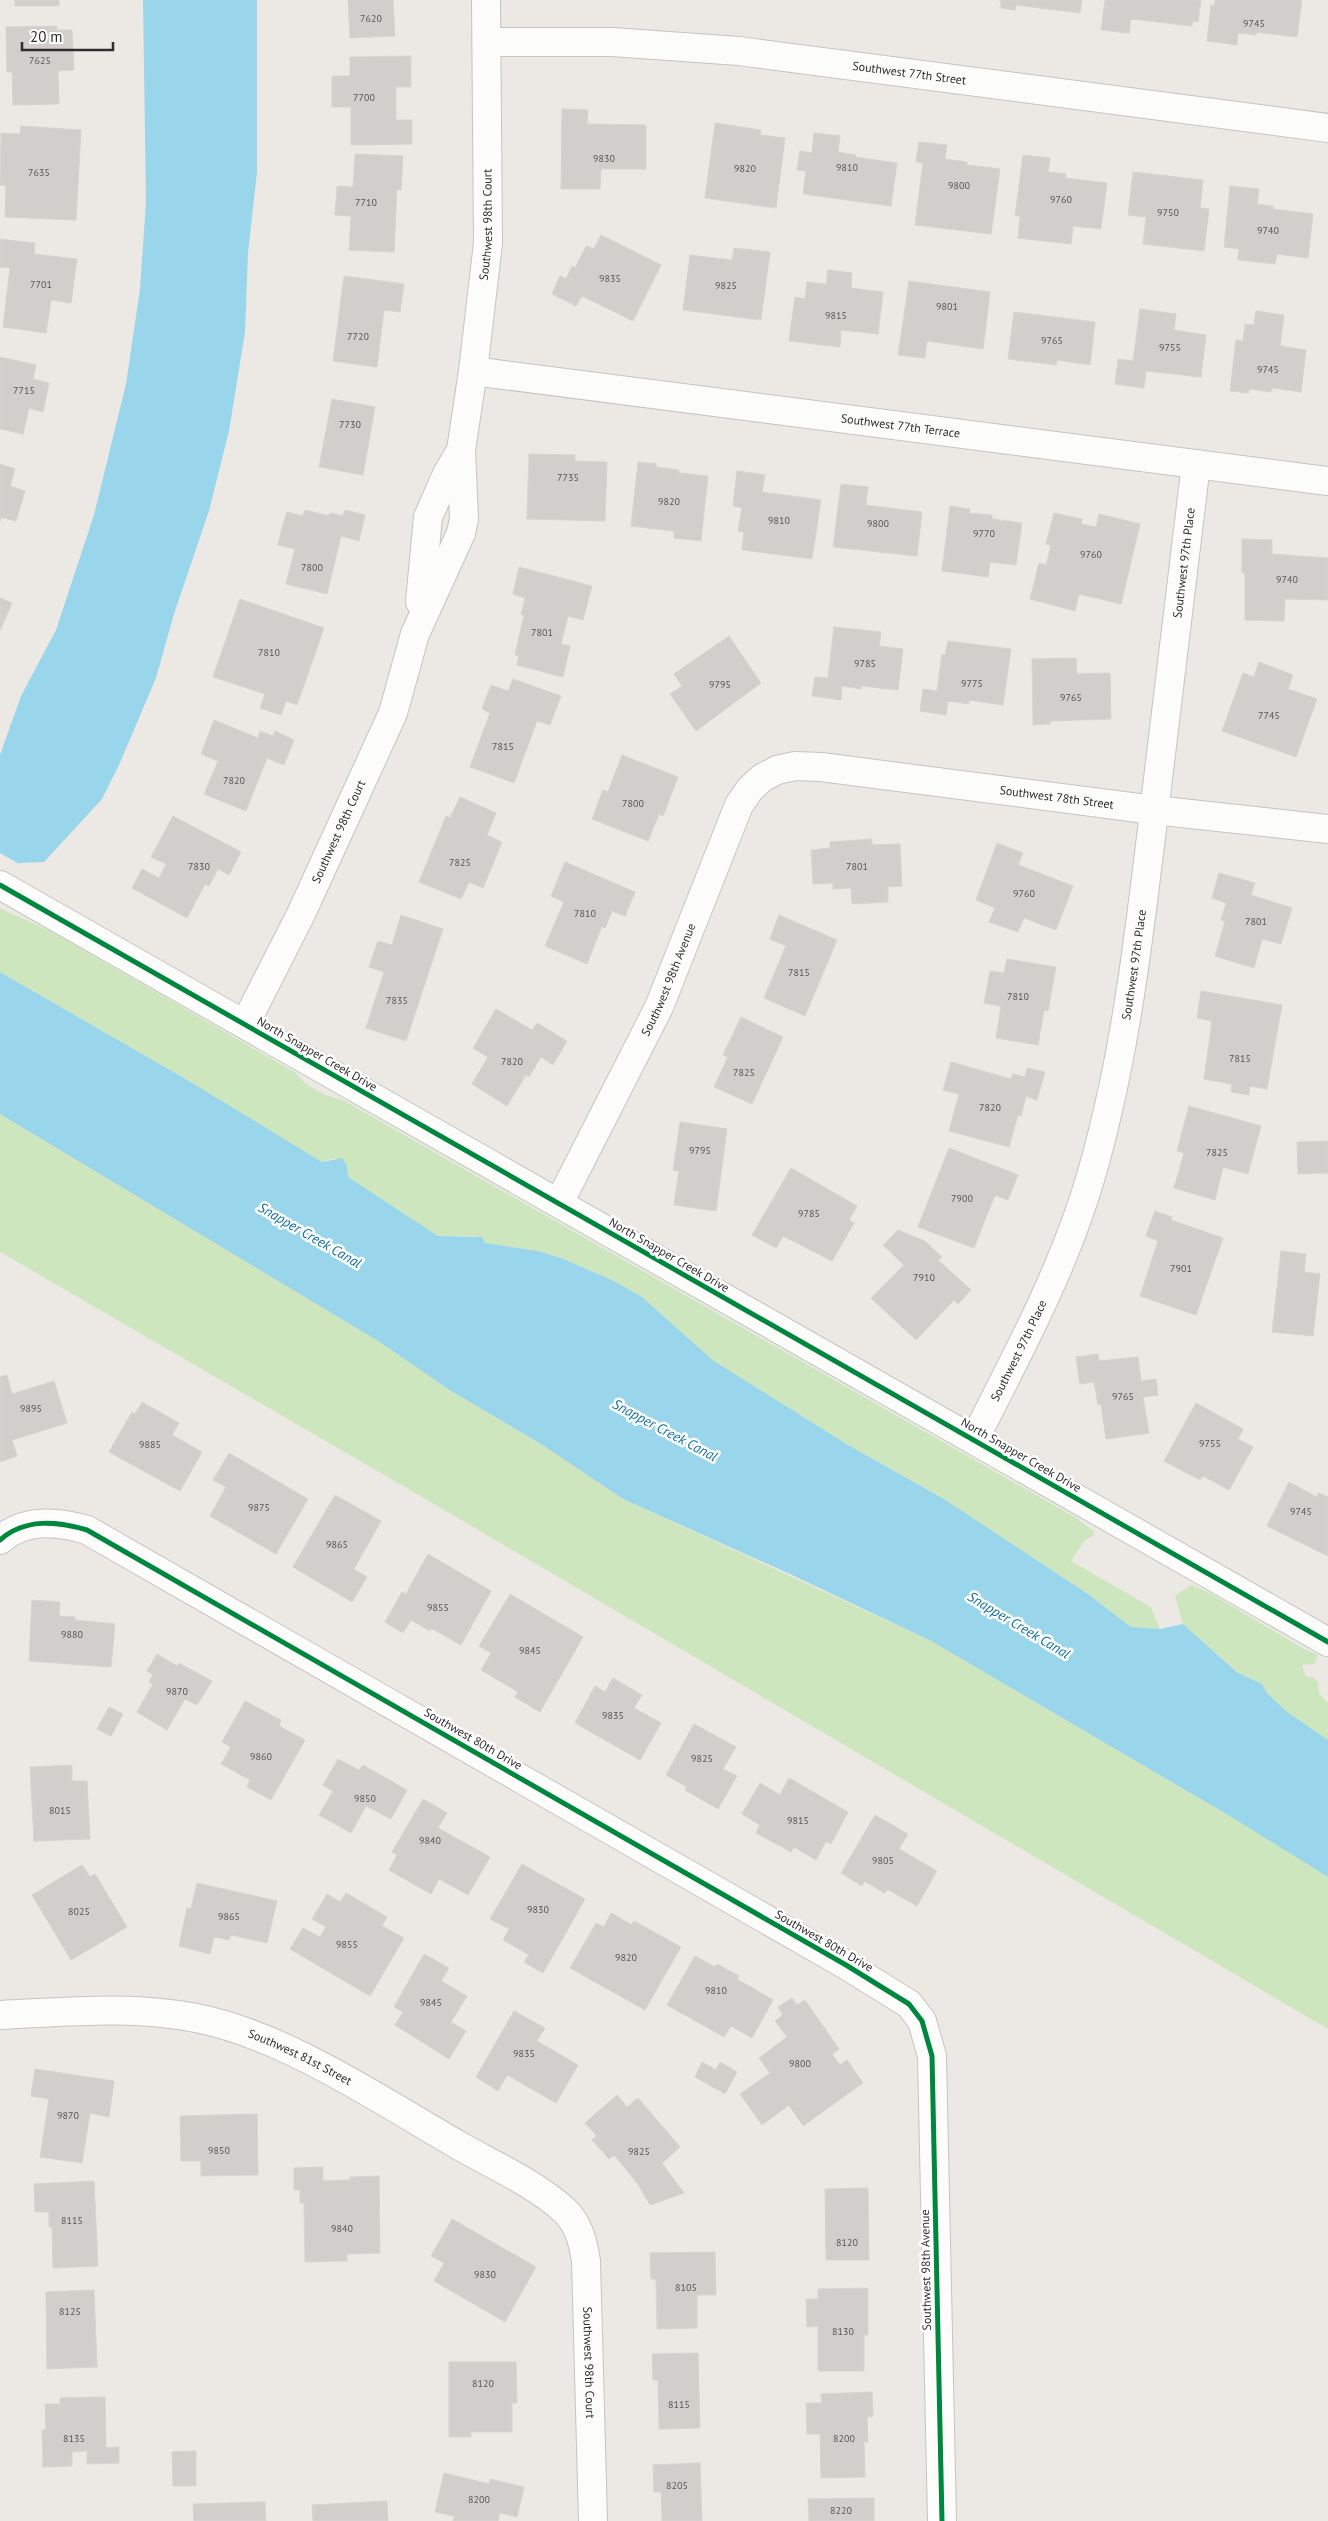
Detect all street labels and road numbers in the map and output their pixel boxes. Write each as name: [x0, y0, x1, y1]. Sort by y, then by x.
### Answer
street label: Southwest 77th Street: [852, 58, 967, 88]
street label: Southwest 98th Court: [476, 169, 495, 281]
street label: Southwest 77th Terrace: [840, 410, 961, 441]
street label: Southwest 97th Place: [1169, 507, 1198, 619]
street label: Southwest 98th Court: [308, 777, 368, 885]
street label: Southwest 78th Street: [999, 782, 1115, 812]
street label: Southwest 97th Place: [1118, 909, 1149, 1021]
street label: Southwest 98th Avenue: [637, 921, 698, 1038]
street label: North Snapper Creek Drive: [254, 1013, 380, 1094]
street label: North Snapper Creek Drive: [606, 1214, 732, 1295]
street label: Southwest 97th Place: [987, 1297, 1050, 1404]
street label: North Snapper Creek Drive: [958, 1414, 1084, 1495]
street label: Southwest 80th Drive: [422, 1704, 525, 1773]
street label: Southwest 80th Drive: [773, 1906, 876, 1975]
street label: Southwest 81st Street: [246, 2026, 355, 2088]
street label: Southwest 98th Avenue: [917, 2209, 934, 2331]
street label: Southwest 98th Court: [580, 2306, 598, 2419]

